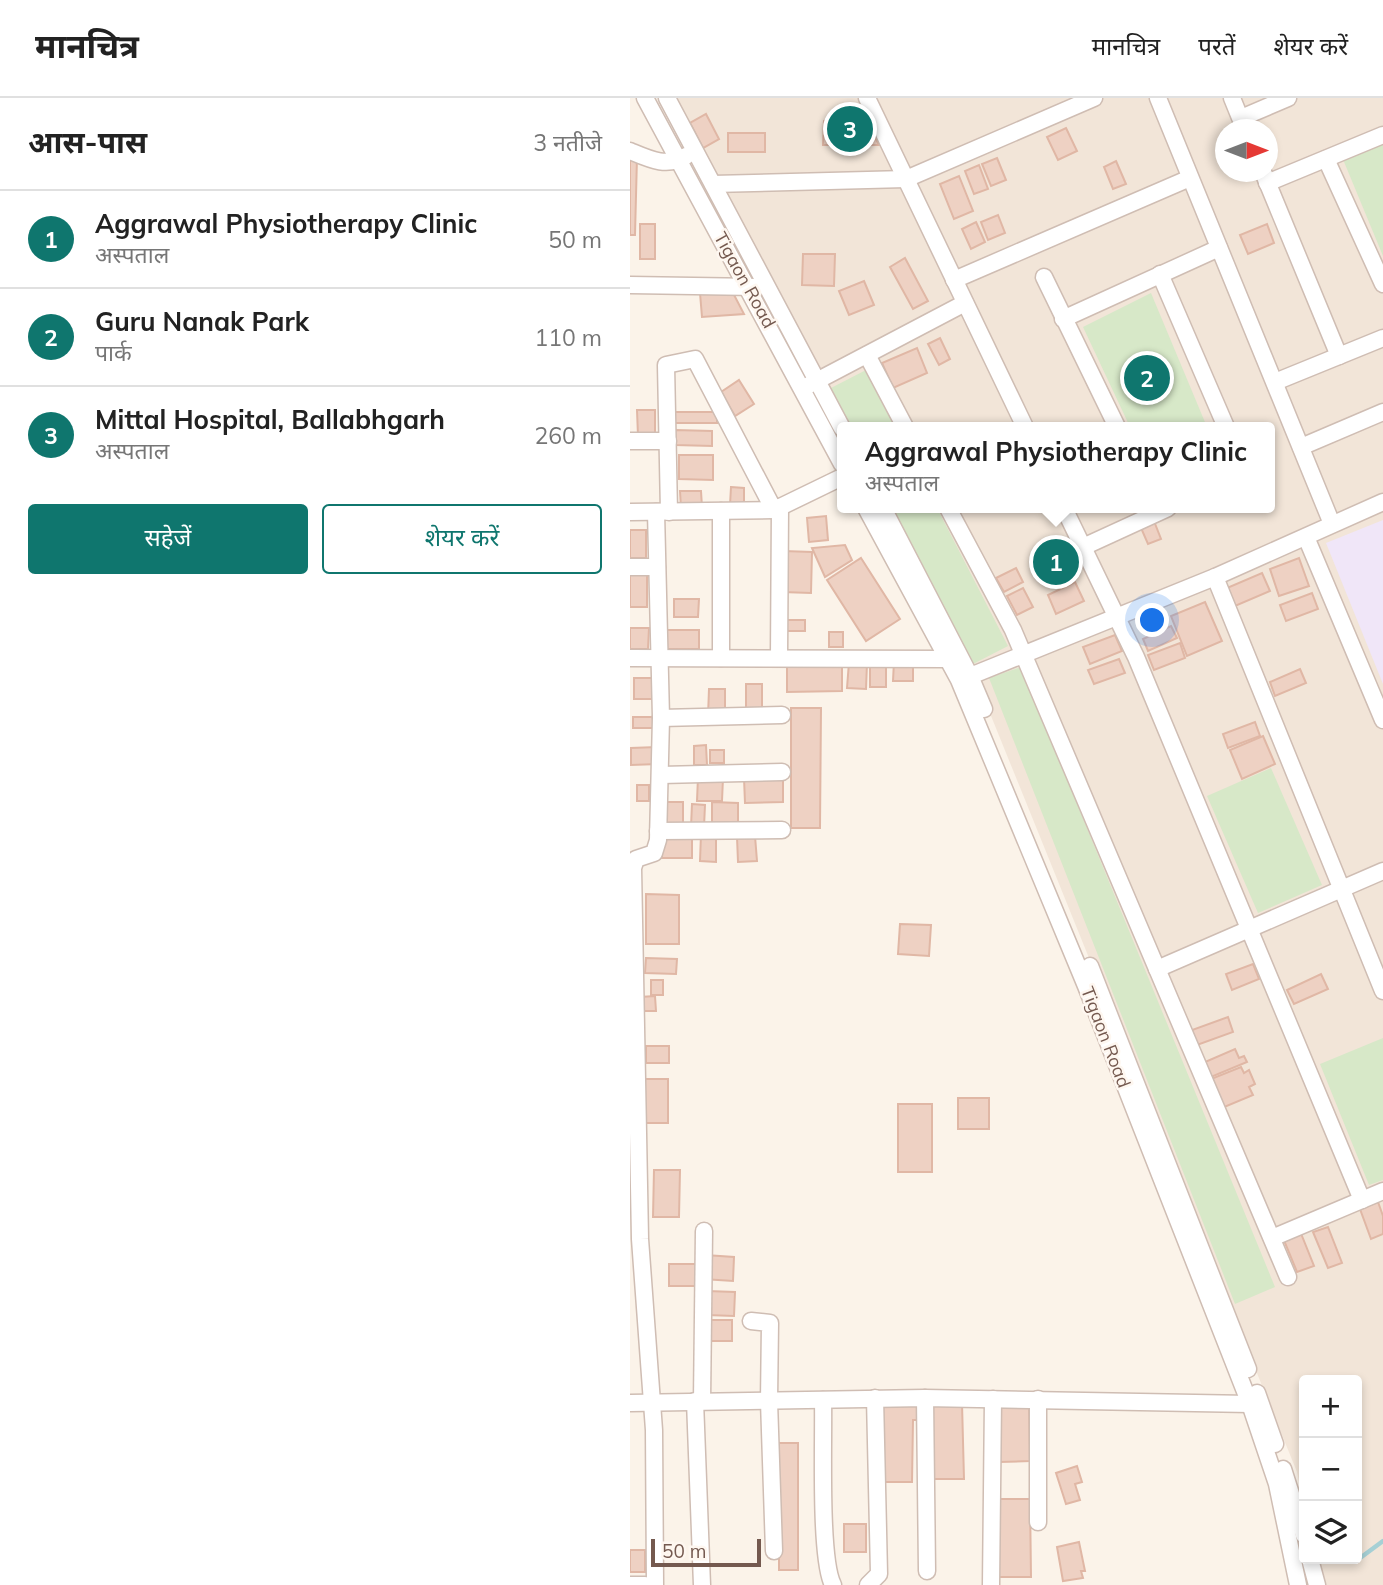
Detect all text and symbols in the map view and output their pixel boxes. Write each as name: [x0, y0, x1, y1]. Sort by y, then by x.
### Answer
text: मानचित्र: [35, 25, 139, 66]
text: मानचित्र: [1092, 31, 1160, 61]
text: परतें: [1198, 31, 1235, 61]
text: शेयर करें: [1273, 31, 1348, 61]
pin: 3: [827, 103, 873, 155]
north arrow: [1215, 119, 1278, 182]
text: आस-पास: [28, 123, 147, 161]
text: 3 नतीजे: [533, 128, 602, 157]
text: Aggrawal Physiotherapy Clinic: [95, 207, 477, 240]
text: 1: [44, 225, 58, 254]
text: 50 m: [548, 225, 602, 254]
street label: Tigaon Road: [709, 228, 781, 332]
text: अस्पताल: [95, 240, 169, 269]
text: Guru Nanak Park: [95, 305, 309, 338]
text: 2: [44, 323, 58, 352]
text: 110 m: [534, 323, 602, 352]
text: पार्क: [95, 338, 132, 367]
pin: 2: [1124, 352, 1170, 404]
text: Mittal Hospital, Ballabhgarh: [95, 403, 445, 436]
text: 3: [44, 421, 58, 450]
text: 260 m: [534, 421, 602, 450]
popup: [837, 422, 1275, 513]
text: Aggrawal Physiotherapy Clinic: [865, 435, 1247, 468]
text: अस्पताल: [95, 436, 169, 465]
text: अस्पताल: [865, 468, 939, 497]
button: सहेजें: [28, 504, 308, 574]
button: शेयर करें: [322, 504, 602, 574]
pin: 1: [1033, 536, 1079, 588]
your location: [1135, 603, 1169, 637]
street label: Tigaon Road: [1076, 983, 1136, 1091]
map controls: [1299, 1375, 1362, 1564]
button: +: [1299, 1375, 1362, 1438]
button: −: [1299, 1438, 1362, 1501]
button: layers: [1299, 1501, 1362, 1564]
scale bar: [651, 1536, 761, 1568]
text: 50 m: [662, 1539, 706, 1563]

